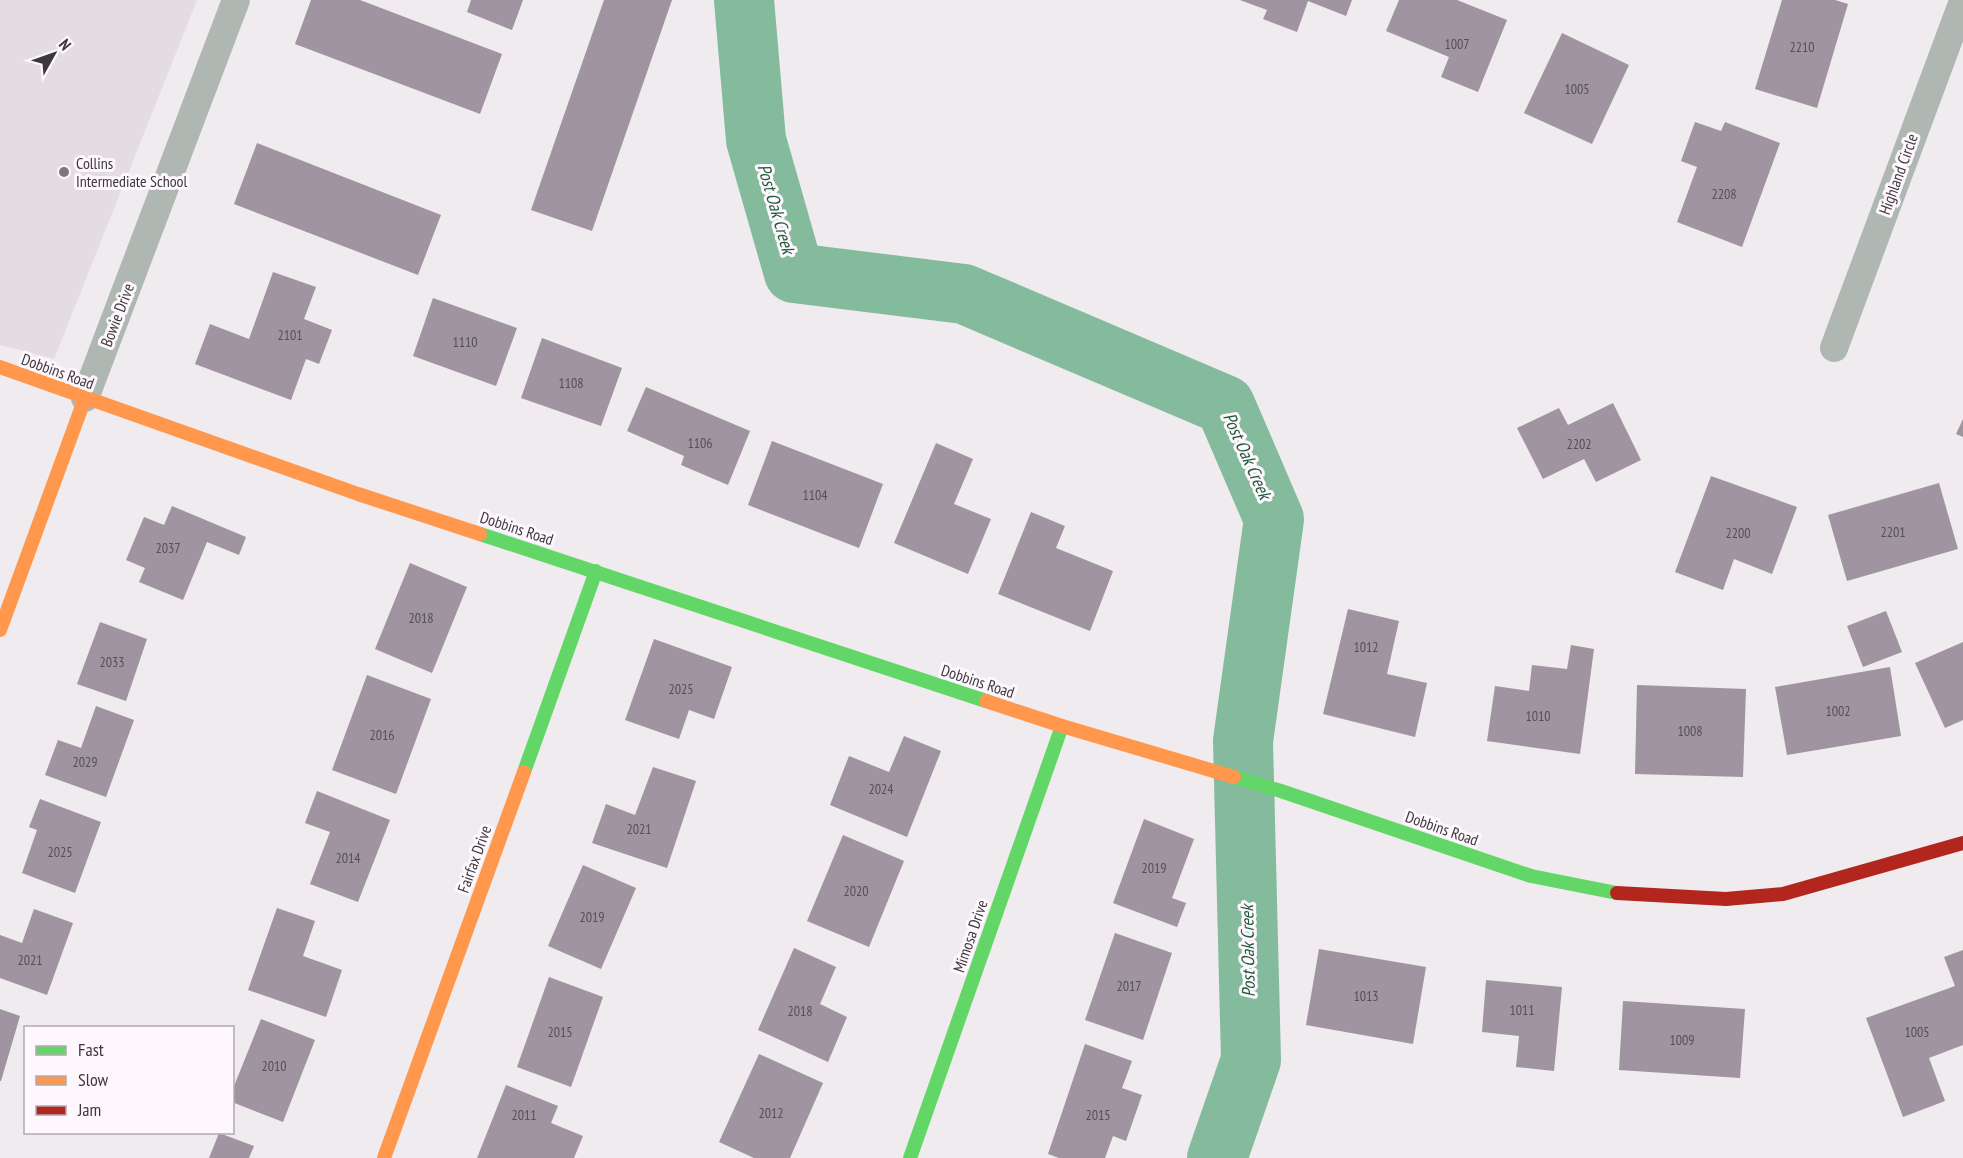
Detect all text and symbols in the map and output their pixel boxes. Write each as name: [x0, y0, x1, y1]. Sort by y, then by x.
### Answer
north arrow: [24, 24, 84, 84]
text: N: [55, 35, 76, 54]
house number: 1007: [1444, 35, 1470, 53]
house number: 2210: [1789, 38, 1815, 56]
house number: 1005: [1564, 80, 1590, 98]
street label: Highland Circle: [1874, 131, 1922, 217]
place label: Collins Intermediate School: [76, 153, 188, 191]
water label: Post Oak Creek: [753, 161, 801, 258]
marker: Collins Intermediate School: [57, 165, 71, 179]
house number: 2208: [1711, 185, 1737, 203]
street label: Bowie Drive: [96, 280, 138, 350]
house number: 2101: [277, 326, 303, 344]
house number: 1110: [452, 333, 478, 351]
street label: Dobbins Road: [19, 349, 97, 393]
house number: 1108: [558, 374, 584, 392]
water label: Post Oak Creek: [1218, 409, 1278, 504]
house number: 1106: [687, 434, 713, 452]
house number: 2202: [1566, 435, 1592, 453]
house number: 1104: [802, 486, 828, 504]
street label: Dobbins Road: [478, 507, 556, 549]
house number: 2201: [1880, 523, 1906, 541]
house number: 2200: [1725, 524, 1751, 542]
house number: 2037: [155, 539, 181, 557]
house number: 2018: [408, 609, 434, 627]
house number: 1012: [1353, 638, 1379, 656]
house number: 2033: [99, 653, 125, 671]
street label: Dobbins Road: [939, 660, 1017, 702]
house number: 2025: [668, 680, 694, 698]
house number: 1002: [1825, 702, 1851, 720]
house number: 1010: [1525, 707, 1551, 725]
house number: 1008: [1677, 722, 1703, 740]
house number: 2016: [369, 726, 395, 744]
house number: 2029: [72, 753, 98, 771]
house number: 2024: [868, 780, 894, 798]
street label: Dobbins Road: [1403, 806, 1481, 850]
house number: 2021: [626, 820, 652, 838]
street label: Fairfax Drive: [453, 823, 495, 895]
house number: 2025: [47, 843, 73, 861]
house number: 2014: [335, 849, 361, 867]
house number: 2019: [1141, 859, 1167, 877]
house number: 2020: [843, 882, 869, 900]
street label: Mimosa Drive: [948, 897, 992, 975]
water label: Post Oak Creek: [1235, 903, 1260, 997]
house number: 2019: [579, 908, 605, 926]
house number: 2021: [17, 951, 43, 969]
house number: 2017: [1116, 977, 1142, 995]
house number: 1013: [1353, 987, 1379, 1005]
house number: 1011: [1509, 1001, 1535, 1019]
house number: 2018: [787, 1002, 813, 1020]
house number: 2015: [547, 1023, 573, 1041]
house number: 1005: [1904, 1023, 1930, 1041]
legend: [24, 1026, 234, 1134]
house number: 1009: [1669, 1031, 1695, 1049]
text: Fast: [78, 1038, 104, 1061]
house number: 2010: [261, 1057, 287, 1075]
text: Slow: [78, 1068, 109, 1091]
text: Jam: [77, 1098, 101, 1121]
house number: 2012: [758, 1104, 784, 1122]
house number: 2011: [511, 1106, 537, 1124]
house number: 2015: [1085, 1106, 1111, 1124]

